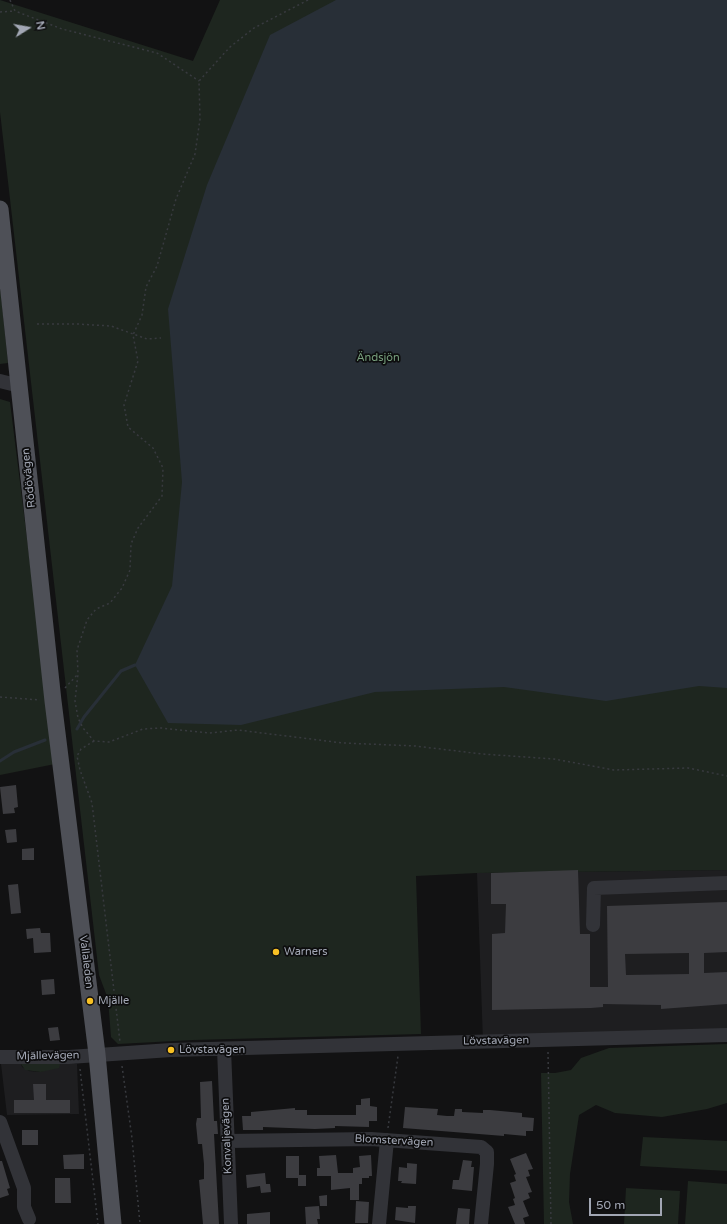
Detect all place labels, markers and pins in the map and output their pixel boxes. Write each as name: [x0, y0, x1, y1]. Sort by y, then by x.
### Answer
place label: Warners: [284, 945, 327, 959]
marker: Warners: [271, 947, 281, 957]
place label: Mjälle: [98, 994, 129, 1008]
marker: Mjälle: [85, 996, 95, 1006]
place label: Lövstavägen: [179, 1043, 245, 1057]
marker: Lövstavägen: [166, 1045, 176, 1055]

